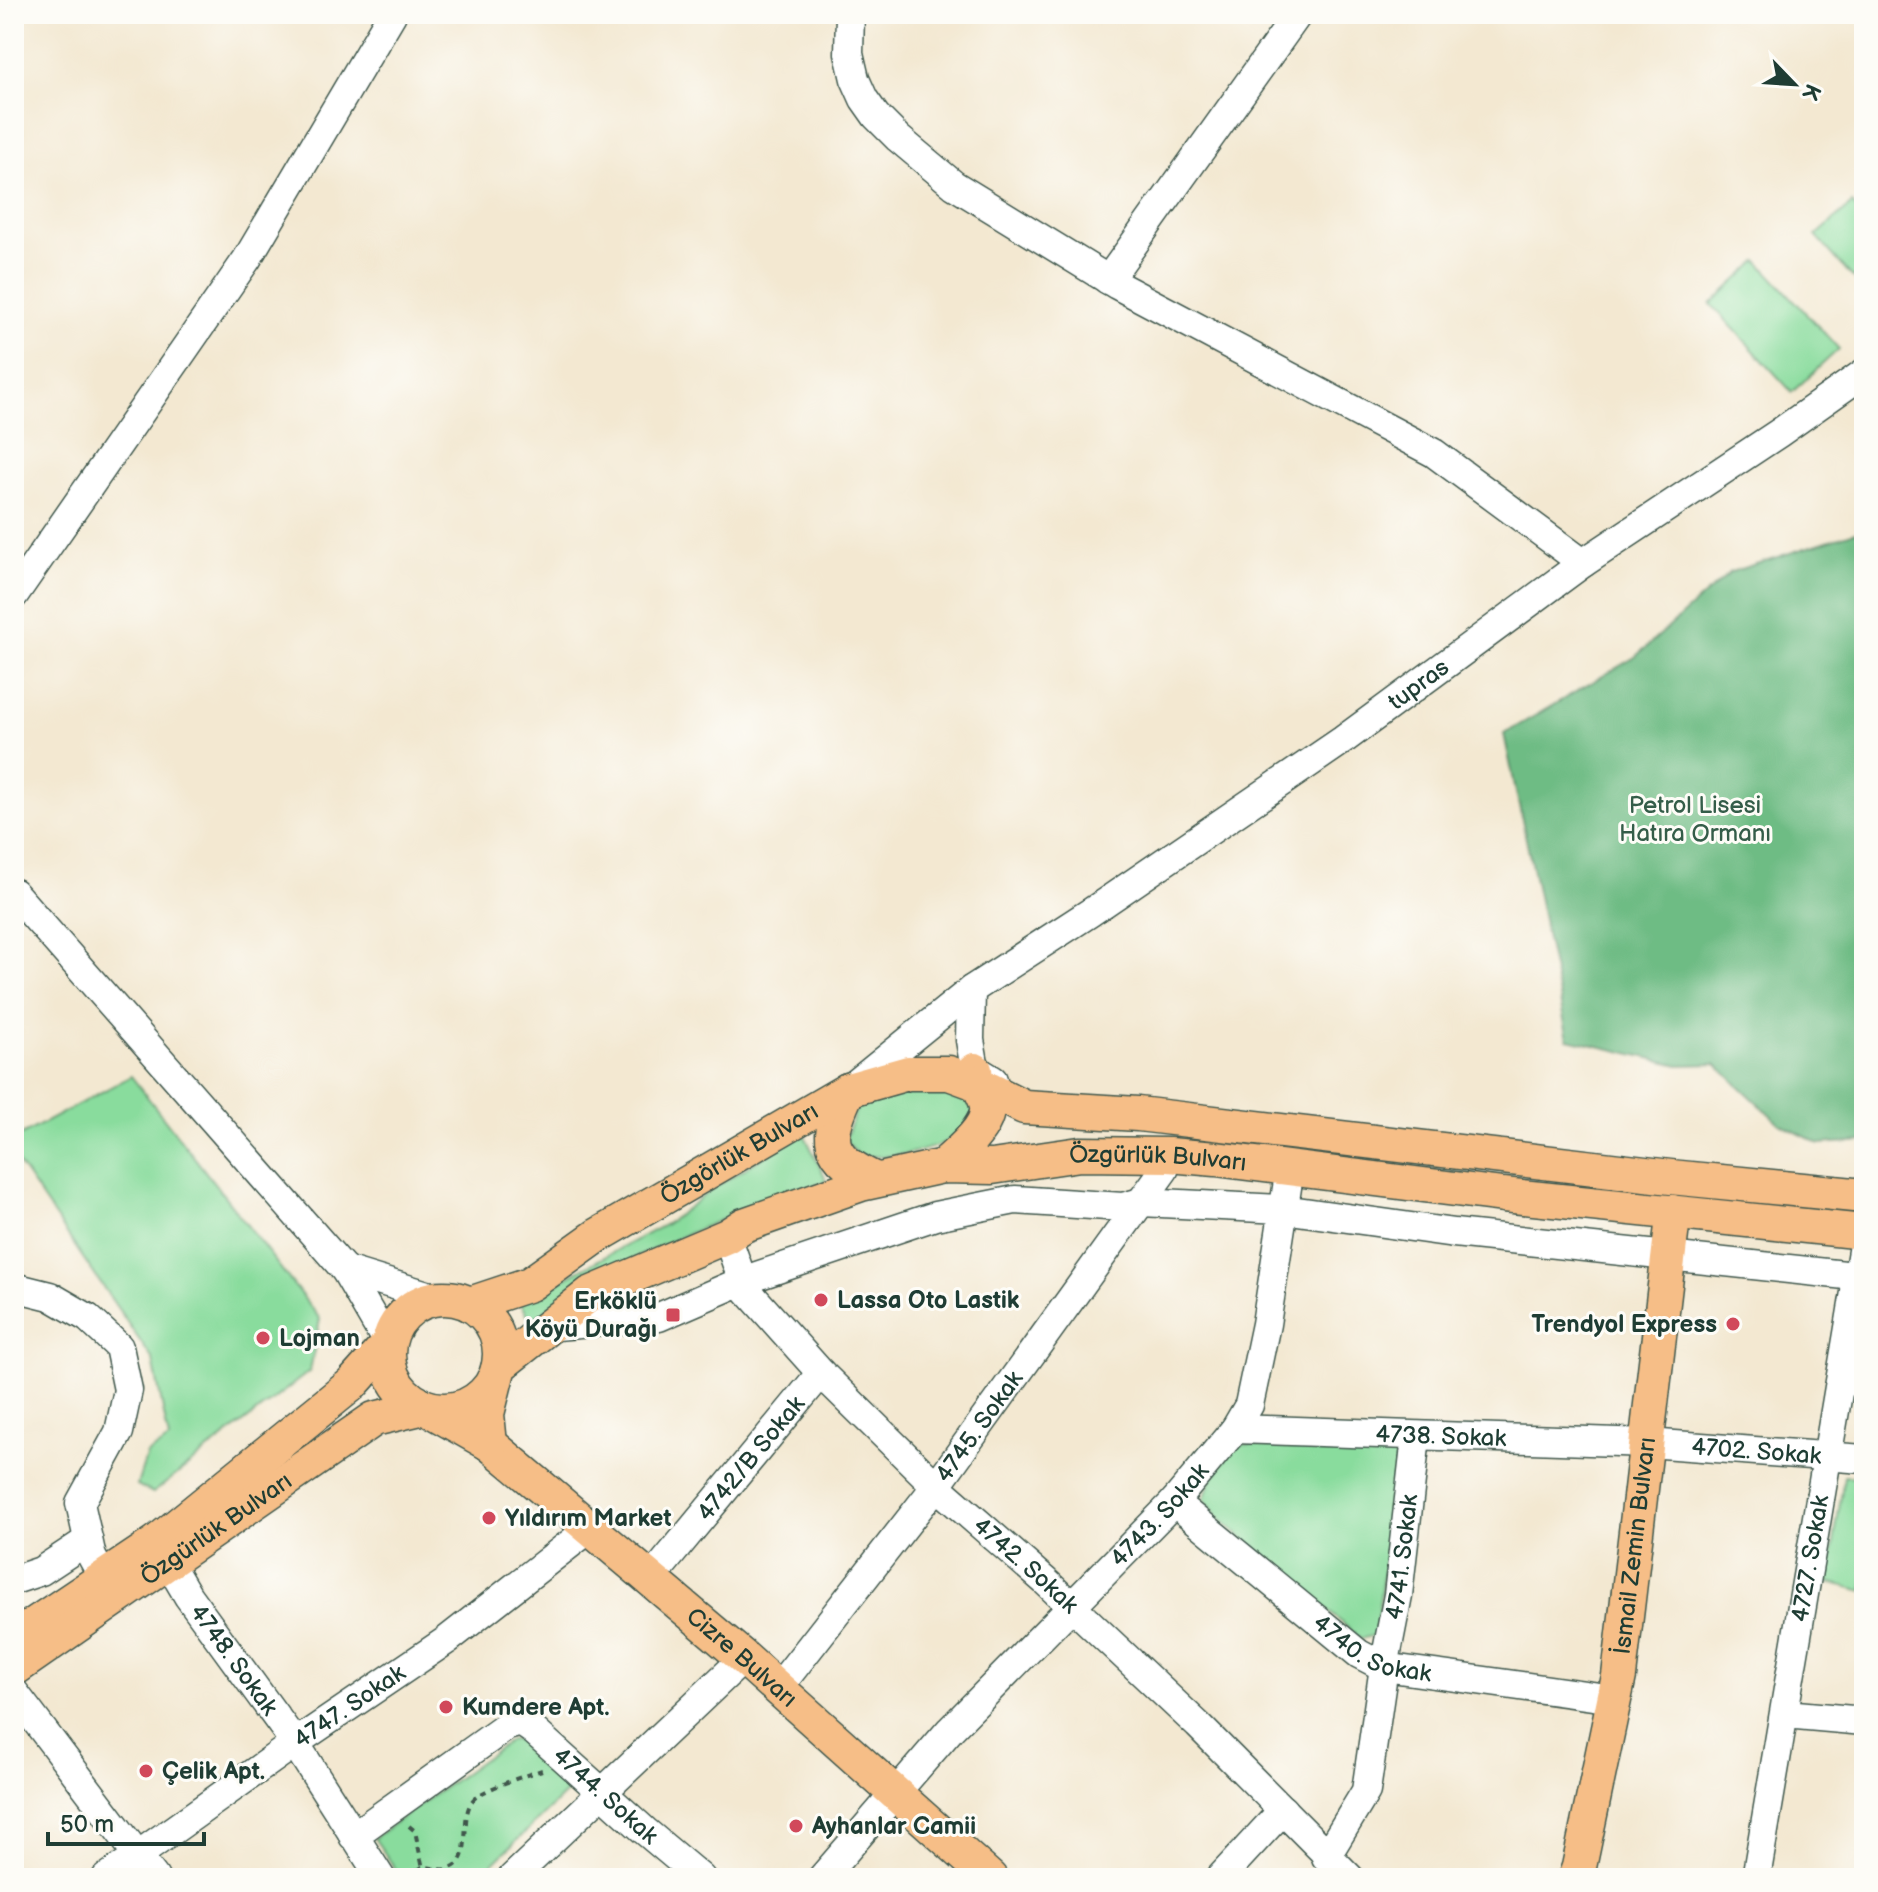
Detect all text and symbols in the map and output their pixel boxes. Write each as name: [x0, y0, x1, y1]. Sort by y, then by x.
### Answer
north arrow: [1754, 44, 1834, 124]
text: K: [1795, 79, 1826, 104]
street label: tupras: [1382, 652, 1455, 716]
park label: Petrol Lisesi Hatıra Ormanı: [1619, 791, 1771, 848]
street label: Özgörlük Bulvarı: [655, 1096, 823, 1211]
street label: Özgürlük Bulvarı: [1067, 1138, 1248, 1177]
place label: Lassa Oto Lastik: [837, 1286, 1020, 1315]
place label: Erköklü Köyü Durağı: [525, 1287, 657, 1344]
marker: Lassa Oto Lastik: [812, 1291, 830, 1309]
marker: Erköklü Köyü Durağı: [664, 1306, 682, 1324]
place label: Trendyol Express: [1532, 1310, 1717, 1339]
marker: Trendyol Express: [1724, 1315, 1742, 1333]
place label: Lojman: [279, 1324, 360, 1353]
marker: Lojman: [254, 1329, 272, 1347]
street label: 4745. Sokak: [929, 1365, 1029, 1488]
street label: 4742/B Sokak: [691, 1390, 811, 1527]
street label: 4738. Sokak: [1375, 1419, 1507, 1453]
street label: 4702. Sokak: [1690, 1432, 1823, 1470]
street label: İsmail Zemin Bulvarı: [1607, 1435, 1662, 1656]
street label: 4743. Sokak: [1104, 1457, 1215, 1573]
street label: Özgürlük Bulvarı: [135, 1466, 297, 1591]
street label: 4741. Sokak: [1379, 1493, 1424, 1622]
street label: 4727. Sokak: [1785, 1493, 1835, 1624]
place label: Yıldırım Market: [505, 1504, 671, 1533]
marker: Yıldırım Market: [480, 1509, 498, 1527]
street label: 4742. Sokak: [967, 1511, 1085, 1620]
street label: 4748. Sokak: [184, 1598, 285, 1721]
street label: Cizre Bulvarı: [680, 1601, 803, 1713]
street label: 4740. Sokak: [1307, 1608, 1434, 1688]
street label: 4747. Sokak: [288, 1658, 411, 1754]
place label: Kumdere Apt.: [462, 1693, 610, 1722]
marker: Kumdere Apt.: [437, 1698, 455, 1716]
street label: 4744. Sokak: [547, 1741, 664, 1850]
place label: Çelik Apt.: [162, 1757, 265, 1786]
marker: Çelik Apt.: [137, 1762, 155, 1780]
scale bar: [48, 1796, 204, 1846]
text: 50 m: [60, 1810, 114, 1839]
place label: Ayhanlar Camii: [811, 1812, 976, 1841]
marker: Ayhanlar Camii: [787, 1817, 805, 1835]

